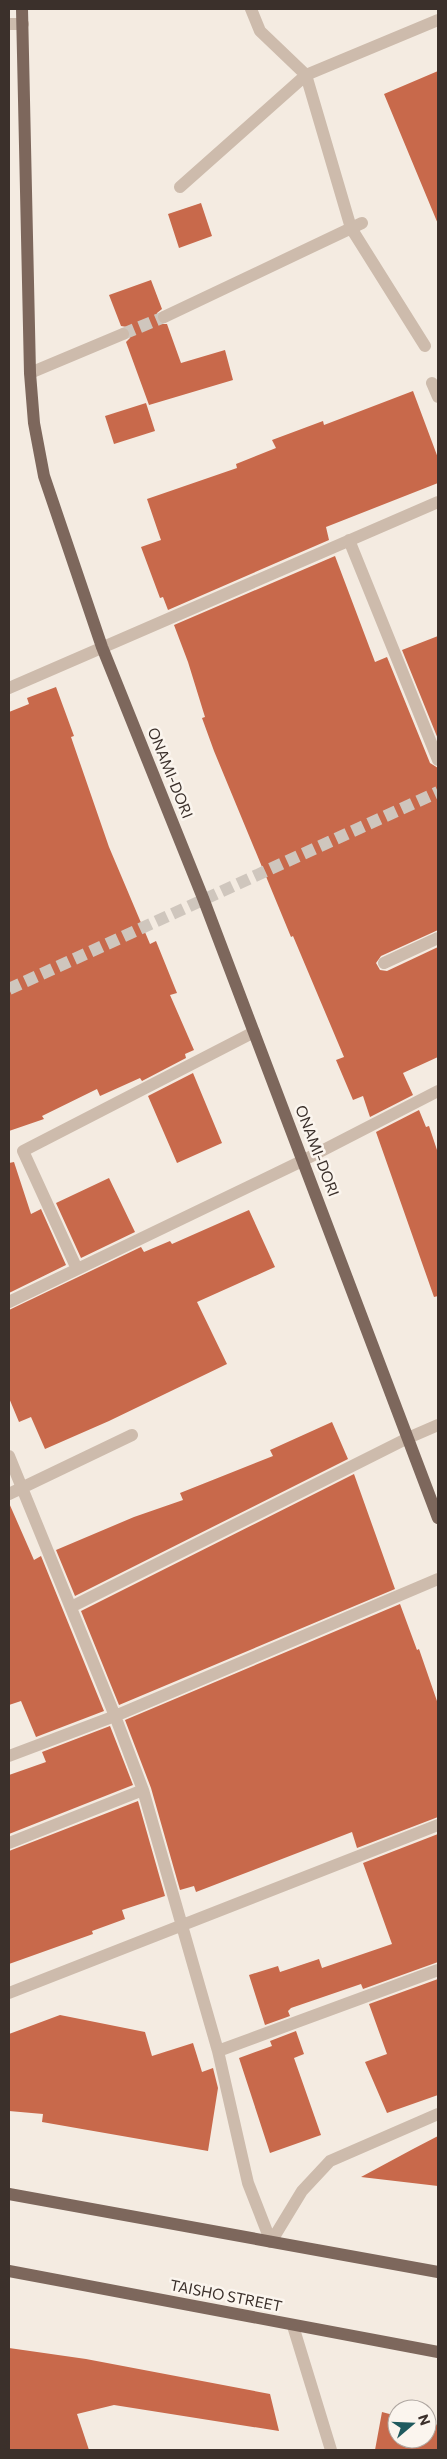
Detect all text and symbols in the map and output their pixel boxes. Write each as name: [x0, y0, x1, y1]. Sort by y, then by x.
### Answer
street label: ONAMI-DORI: [145, 725, 197, 821]
street label: ONAMI-DORI: [292, 1102, 344, 1199]
street label: TAISHO STREET: [169, 2275, 284, 2315]
north arrow: [387, 2399, 437, 2449]
text: N: [415, 2412, 435, 2427]

